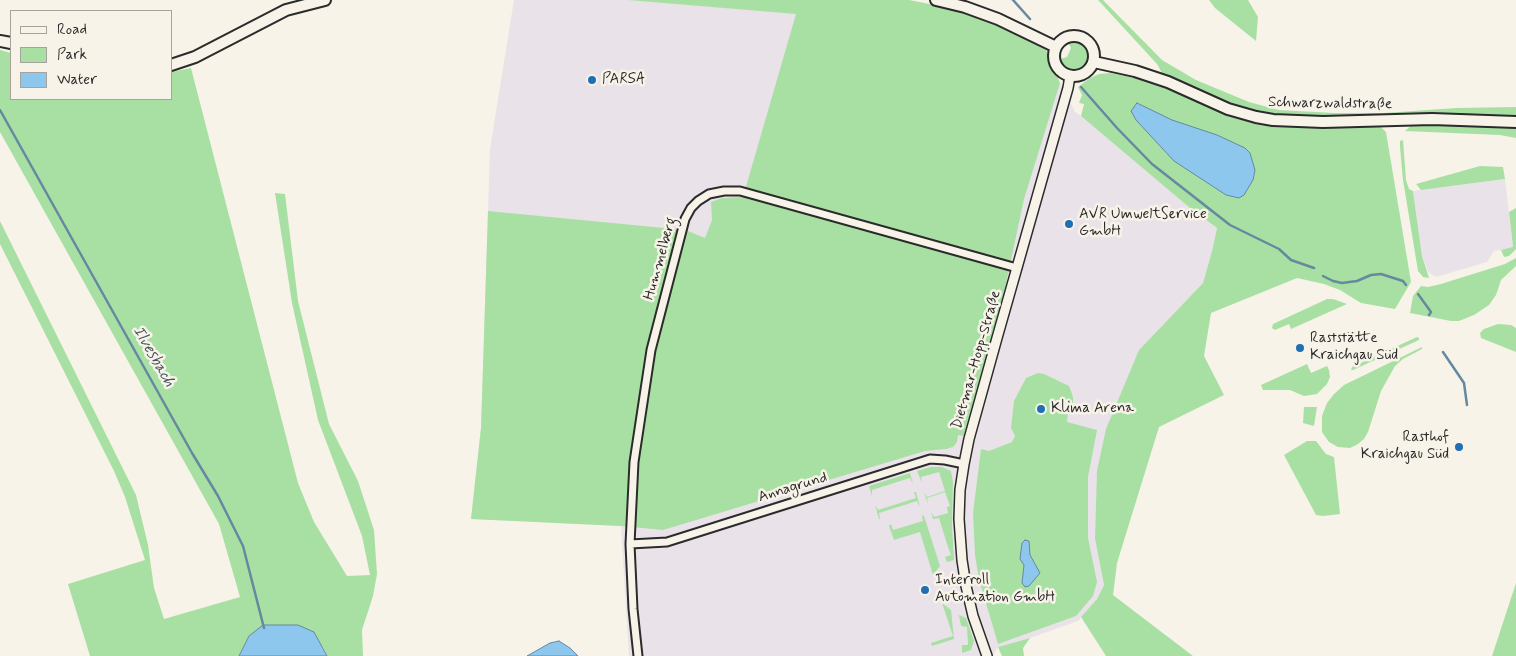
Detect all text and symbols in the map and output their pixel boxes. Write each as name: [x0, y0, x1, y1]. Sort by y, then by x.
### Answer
legend: [10, 10, 172, 100]
text: Road: [57, 20, 87, 40]
text: Park: [57, 45, 87, 65]
text: Water: [57, 70, 97, 90]
place label: PARSA: [602, 71, 645, 89]
marker: PARSA: [586, 74, 598, 86]
street label: Schwarzwaldstraße: [1268, 94, 1392, 114]
place label: AVR UmweltService GmbH: [1079, 206, 1207, 241]
street label: Hummelberg: [641, 216, 681, 302]
marker: AVR UmweltService GmbH: [1063, 218, 1075, 230]
street label: Dietmar-Hopp-Straße: [949, 289, 1005, 431]
water label: Ilvesbach: [128, 323, 178, 391]
place label: Raststätte Kraichgau Süd: [1310, 330, 1398, 365]
marker: Raststätte Kraichgau Süd: [1294, 342, 1306, 354]
place label: Klima Arena: [1051, 400, 1134, 418]
marker: Klima Arena: [1035, 403, 1047, 415]
place label: Rasthof Kraichgau Süd: [1361, 429, 1449, 464]
marker: Rasthof Kraichgau Süd: [1453, 441, 1465, 453]
street label: Annagrund: [756, 469, 830, 507]
place label: Interroll Automation GmbH: [935, 572, 1055, 607]
marker: Interroll Automation GmbH: [919, 584, 931, 596]

